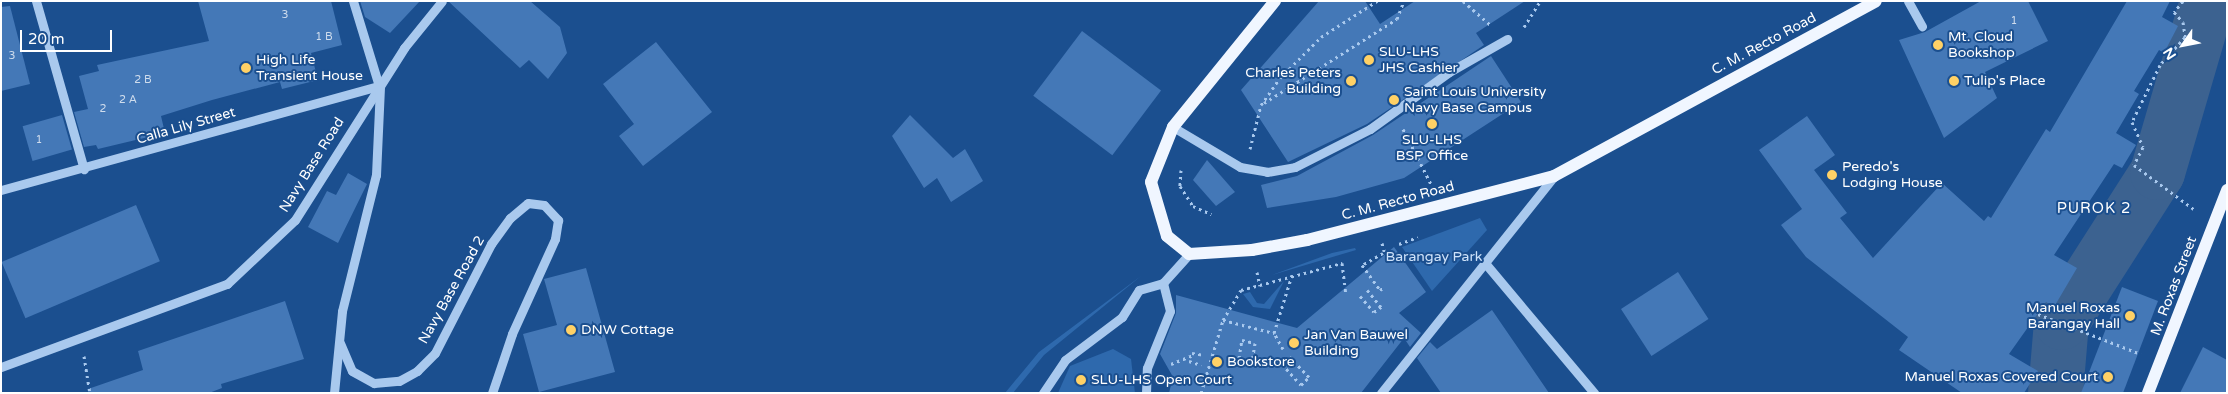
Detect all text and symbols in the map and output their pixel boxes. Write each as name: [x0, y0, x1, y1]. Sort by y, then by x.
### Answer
house number: 3: [282, 8, 288, 22]
street label: C. M. Recto Road: [1709, 9, 1819, 79]
house number: 1: [2011, 14, 2017, 28]
scale bar: [22, 20, 115, 52]
north arrow: [2158, 20, 2208, 70]
place label: Mt. Cloud Bookshop: [1948, 29, 2015, 62]
text: 20 m: [28, 30, 65, 48]
house number: 1 B: [315, 30, 333, 44]
marker: Mt. Cloud Bookshop: [1932, 39, 1944, 51]
place label: SLU-LHS JHS Cashier: [1379, 44, 1458, 76]
text: N: [2160, 44, 2180, 63]
house number: 3: [9, 49, 15, 63]
place label: High Life Transient House: [256, 52, 363, 84]
marker: SLU-LHS JHS Cashier: [1363, 54, 1375, 66]
marker: High Life Transient House: [240, 62, 252, 74]
place label: Charles Peters Building: [1245, 65, 1341, 98]
house number: 2 B: [134, 73, 152, 87]
place label: Tulip's Place: [1964, 73, 2045, 89]
marker: Charles Peters Building: [1345, 75, 1357, 87]
marker: Tulip's Place: [1948, 75, 1960, 87]
place label: Saint Louis University Navy Base Campus: [1404, 84, 1546, 116]
house number: 2 A: [119, 93, 137, 107]
marker: Saint Louis University Navy Base Campus: [1388, 94, 1400, 106]
house number: 2: [100, 102, 106, 116]
street label: Calla Lily Street: [135, 104, 237, 148]
street label: Navy Base Road: [276, 115, 348, 215]
marker: SLU-LHS BSP Office: [1426, 118, 1438, 130]
place label: SLU-LHS BSP Office: [1396, 132, 1468, 164]
house number: 1: [36, 133, 42, 147]
place label: Peredo's Lodging House: [1842, 159, 1943, 192]
marker: Peredo's Lodging House: [1826, 169, 1838, 181]
street label: C. M. Recto Road: [1340, 178, 1456, 224]
district label: PUROK 2: [2056, 200, 2132, 218]
street label: Navy Base Road 2: [415, 233, 489, 347]
street label: M. Roxas Street: [2147, 234, 2201, 338]
park label: Barangay Park: [1386, 249, 1482, 265]
place label: Manuel Roxas Barangay Hall: [2026, 300, 2120, 332]
marker: Manuel Roxas Barangay Hall: [2124, 310, 2136, 322]
place label: DNW Cottage: [581, 322, 674, 338]
marker: DNW Cottage: [565, 324, 577, 336]
place label: Jan Van Bauwel Building: [1304, 327, 1408, 360]
marker: Jan Van Bauwel Building: [1288, 337, 1300, 349]
place label: Bookstore: [1227, 354, 1295, 370]
marker: Bookstore: [1211, 356, 1223, 368]
place label: Manuel Roxas Covered Court: [1904, 369, 2098, 385]
marker: Manuel Roxas Covered Court: [2102, 371, 2114, 383]
place label: SLU-LHS Open Court: [1091, 372, 1232, 388]
marker: SLU-LHS Open Court: [1075, 374, 1087, 386]

